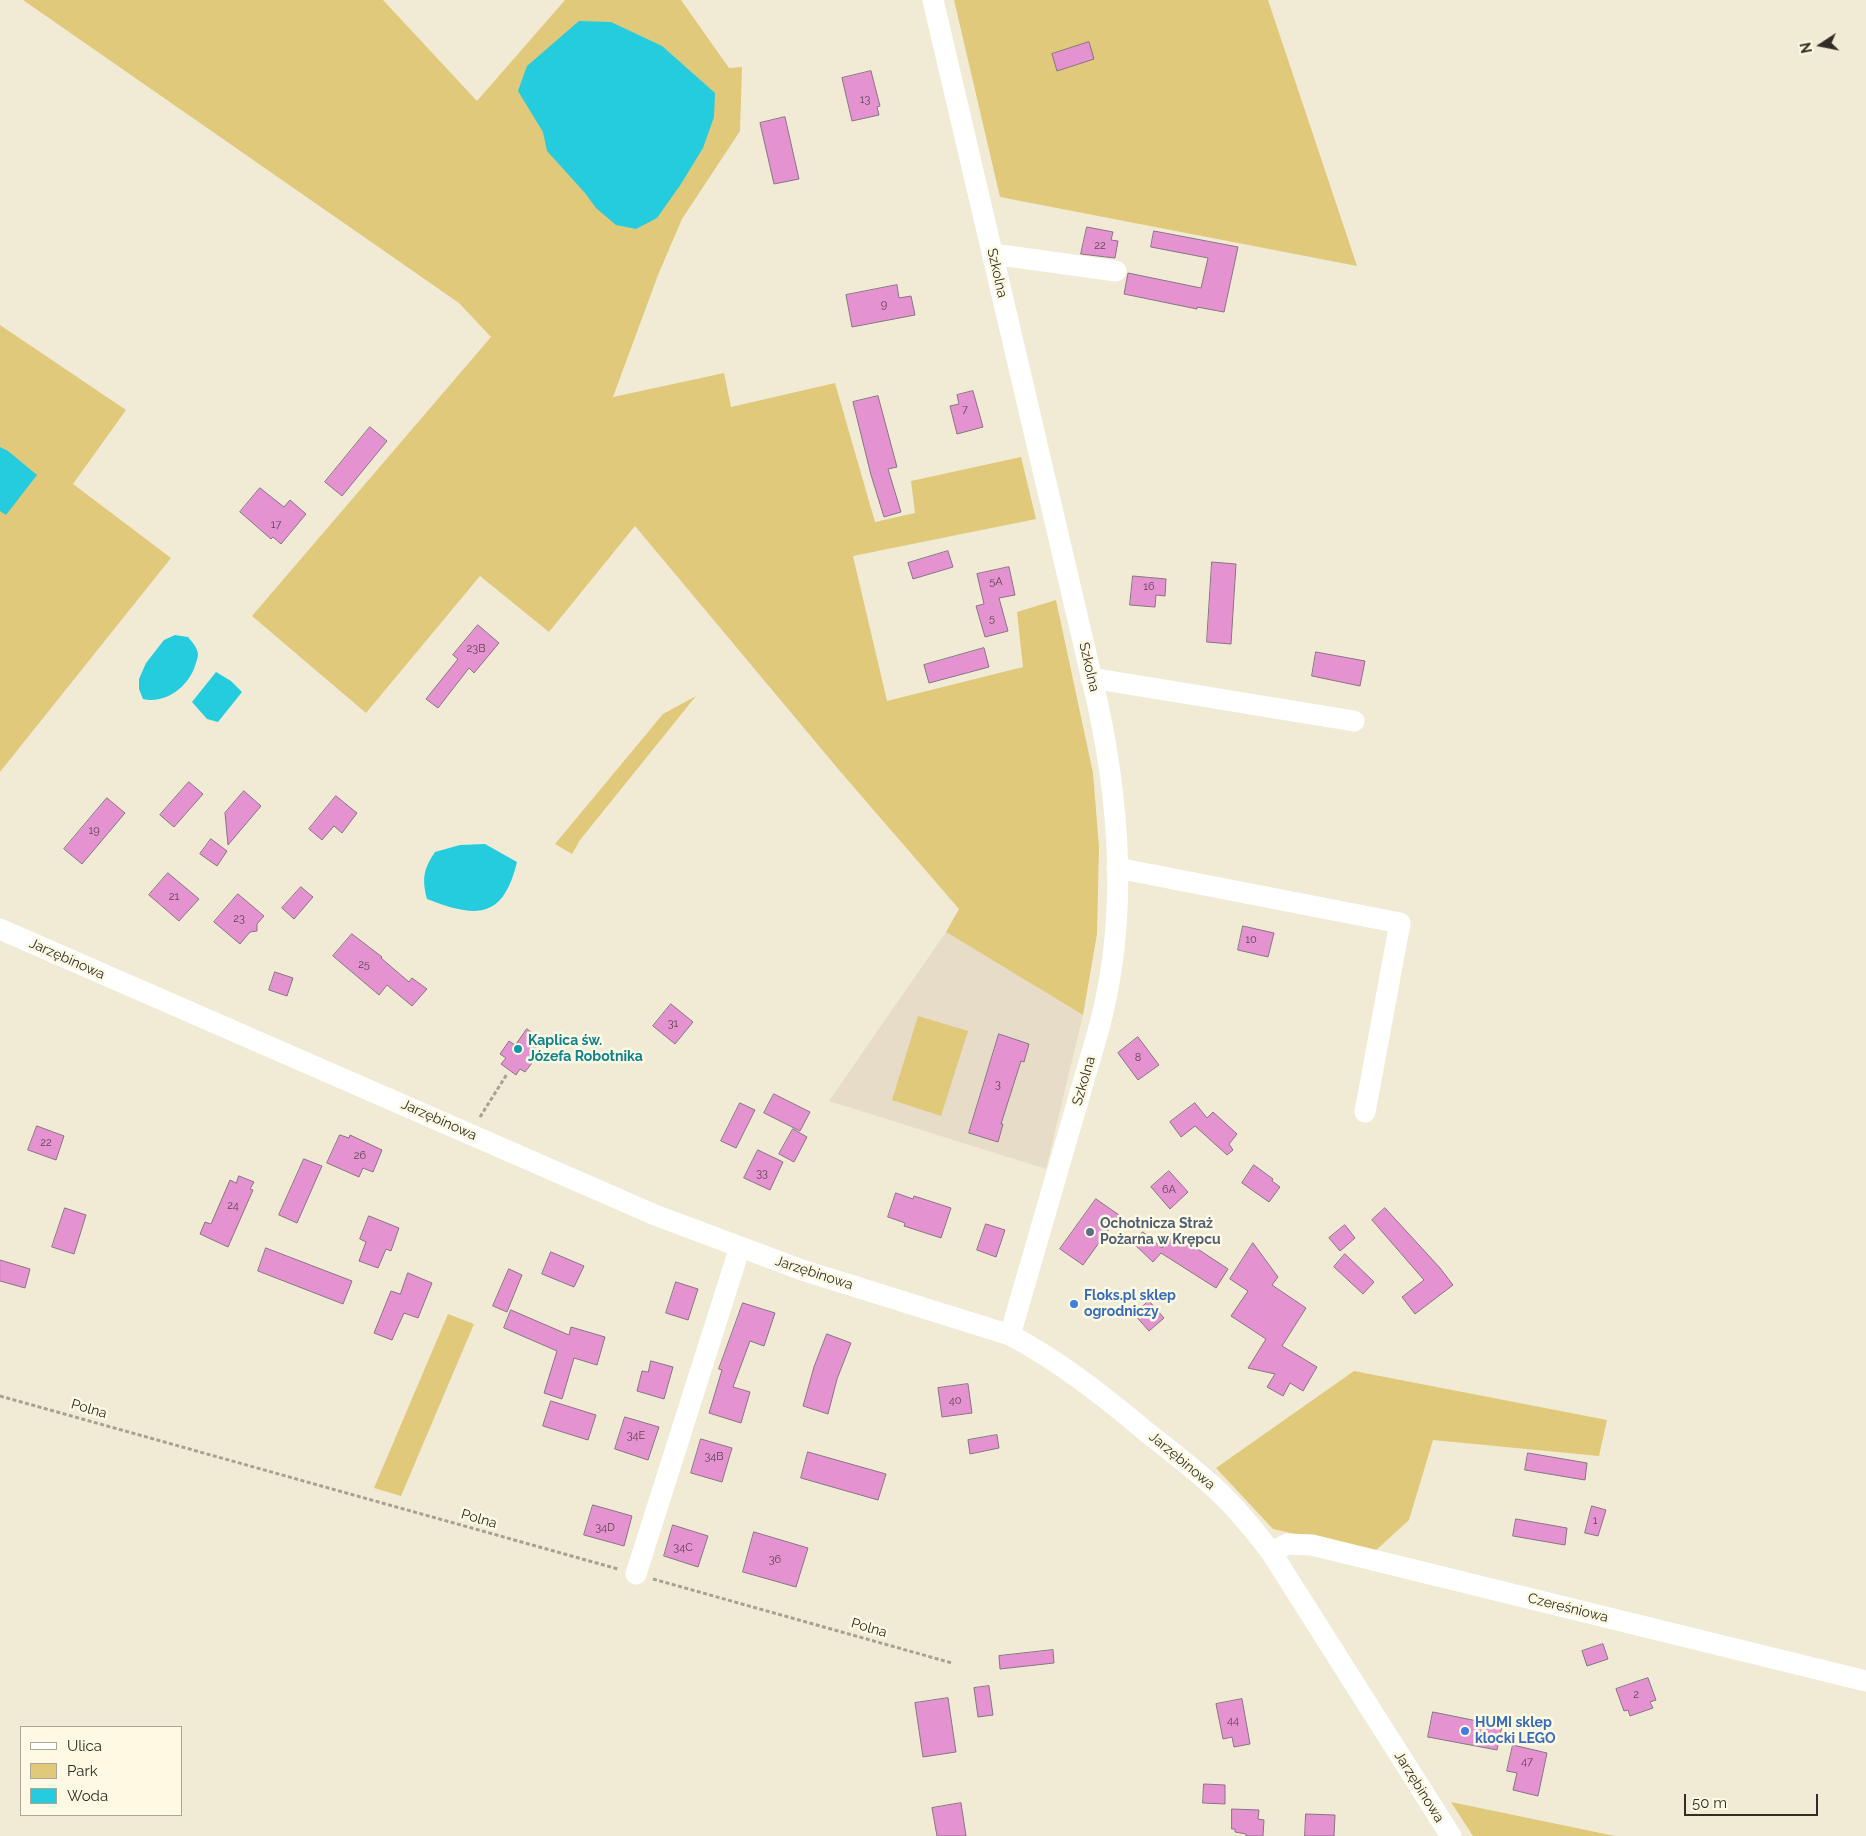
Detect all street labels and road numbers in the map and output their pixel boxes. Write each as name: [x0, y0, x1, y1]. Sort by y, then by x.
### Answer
street label: Szkolna: [983, 247, 1011, 299]
street label: Szkolna: [1075, 641, 1103, 693]
street label: Jarzębinowa: [27, 935, 107, 983]
street label: Szkolna: [1069, 1054, 1099, 1108]
street label: Jarzębinowa: [399, 1096, 479, 1144]
street label: Jarzębinowa: [773, 1253, 855, 1293]
street label: Polna: [69, 1396, 109, 1422]
street label: Jarzębinowa: [1146, 1429, 1218, 1493]
street label: Polna: [459, 1506, 499, 1532]
street label: Czereśniowa: [1526, 1590, 1610, 1626]
street label: Polna: [849, 1615, 889, 1641]
street label: Jarzębinowa: [1390, 1748, 1448, 1826]

